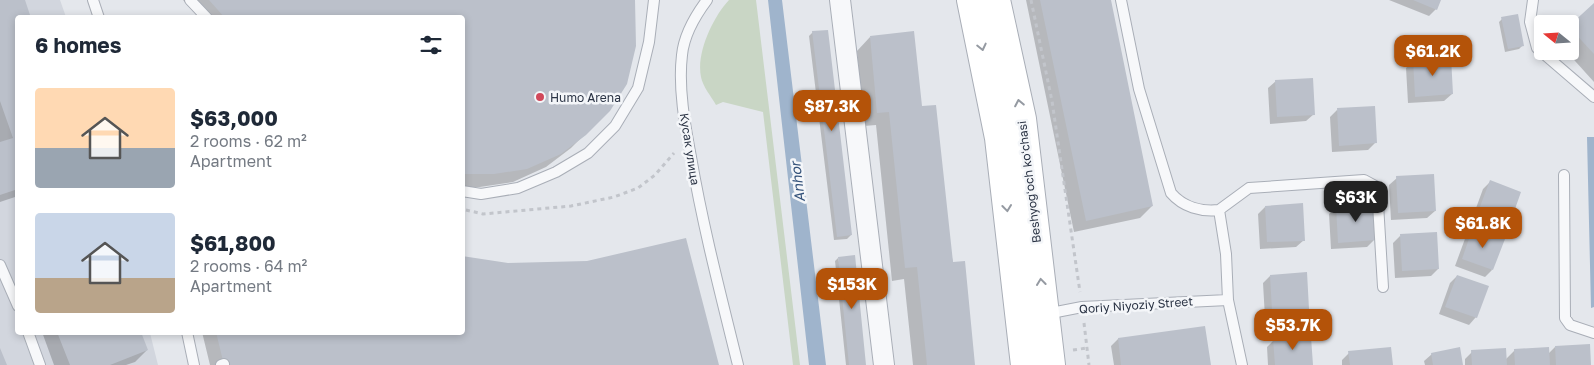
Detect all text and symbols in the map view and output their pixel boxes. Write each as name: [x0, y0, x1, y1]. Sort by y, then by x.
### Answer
north arrow: [1534, 15, 1579, 60]
map controls: [1534, 15, 1579, 60]
icon: filters: [417, 31, 445, 59]
text: 6 homes: [35, 32, 121, 58]
pin: $61.2K: [1392, 34, 1474, 77]
text: $61.2K: [1405, 41, 1461, 61]
one-way arrow: [976, 43, 987, 52]
place label: Humo Arena: [550, 90, 621, 105]
pin: $87.3K: [791, 90, 873, 132]
marker: Humo Arena: [534, 91, 546, 103]
text: $87.3K: [804, 96, 860, 116]
one-way arrow: [1014, 99, 1025, 108]
text: $63,000: [190, 105, 278, 131]
icon: home: [75, 108, 135, 168]
street label: Кусак улица: [677, 112, 703, 186]
street label: Beshyogʻoch koʻchasi: [1014, 120, 1044, 244]
text: 2 rooms · 62 m²: [190, 131, 307, 151]
text: Apartment: [190, 151, 272, 171]
water label: Anhor: [786, 158, 808, 203]
pin: $63K: [1326, 180, 1386, 223]
text: $63K: [1335, 187, 1377, 207]
one-way arrow: [1001, 204, 1012, 212]
pin: $61.8K: [1442, 206, 1524, 249]
text: $61.8K: [1455, 213, 1511, 233]
text: $61,800: [190, 230, 276, 256]
icon: home: [75, 233, 135, 293]
text: 2 rooms · 64 m²: [190, 256, 307, 276]
pin: $153K: [817, 268, 887, 310]
text: $153K: [827, 274, 877, 294]
text: Apartment: [190, 276, 272, 296]
one-way arrow: [1036, 277, 1047, 285]
street label: Qoriy Niyoziy Street: [1078, 294, 1194, 316]
pin: $53.7K: [1252, 308, 1334, 351]
text: $53.7K: [1265, 315, 1321, 335]

